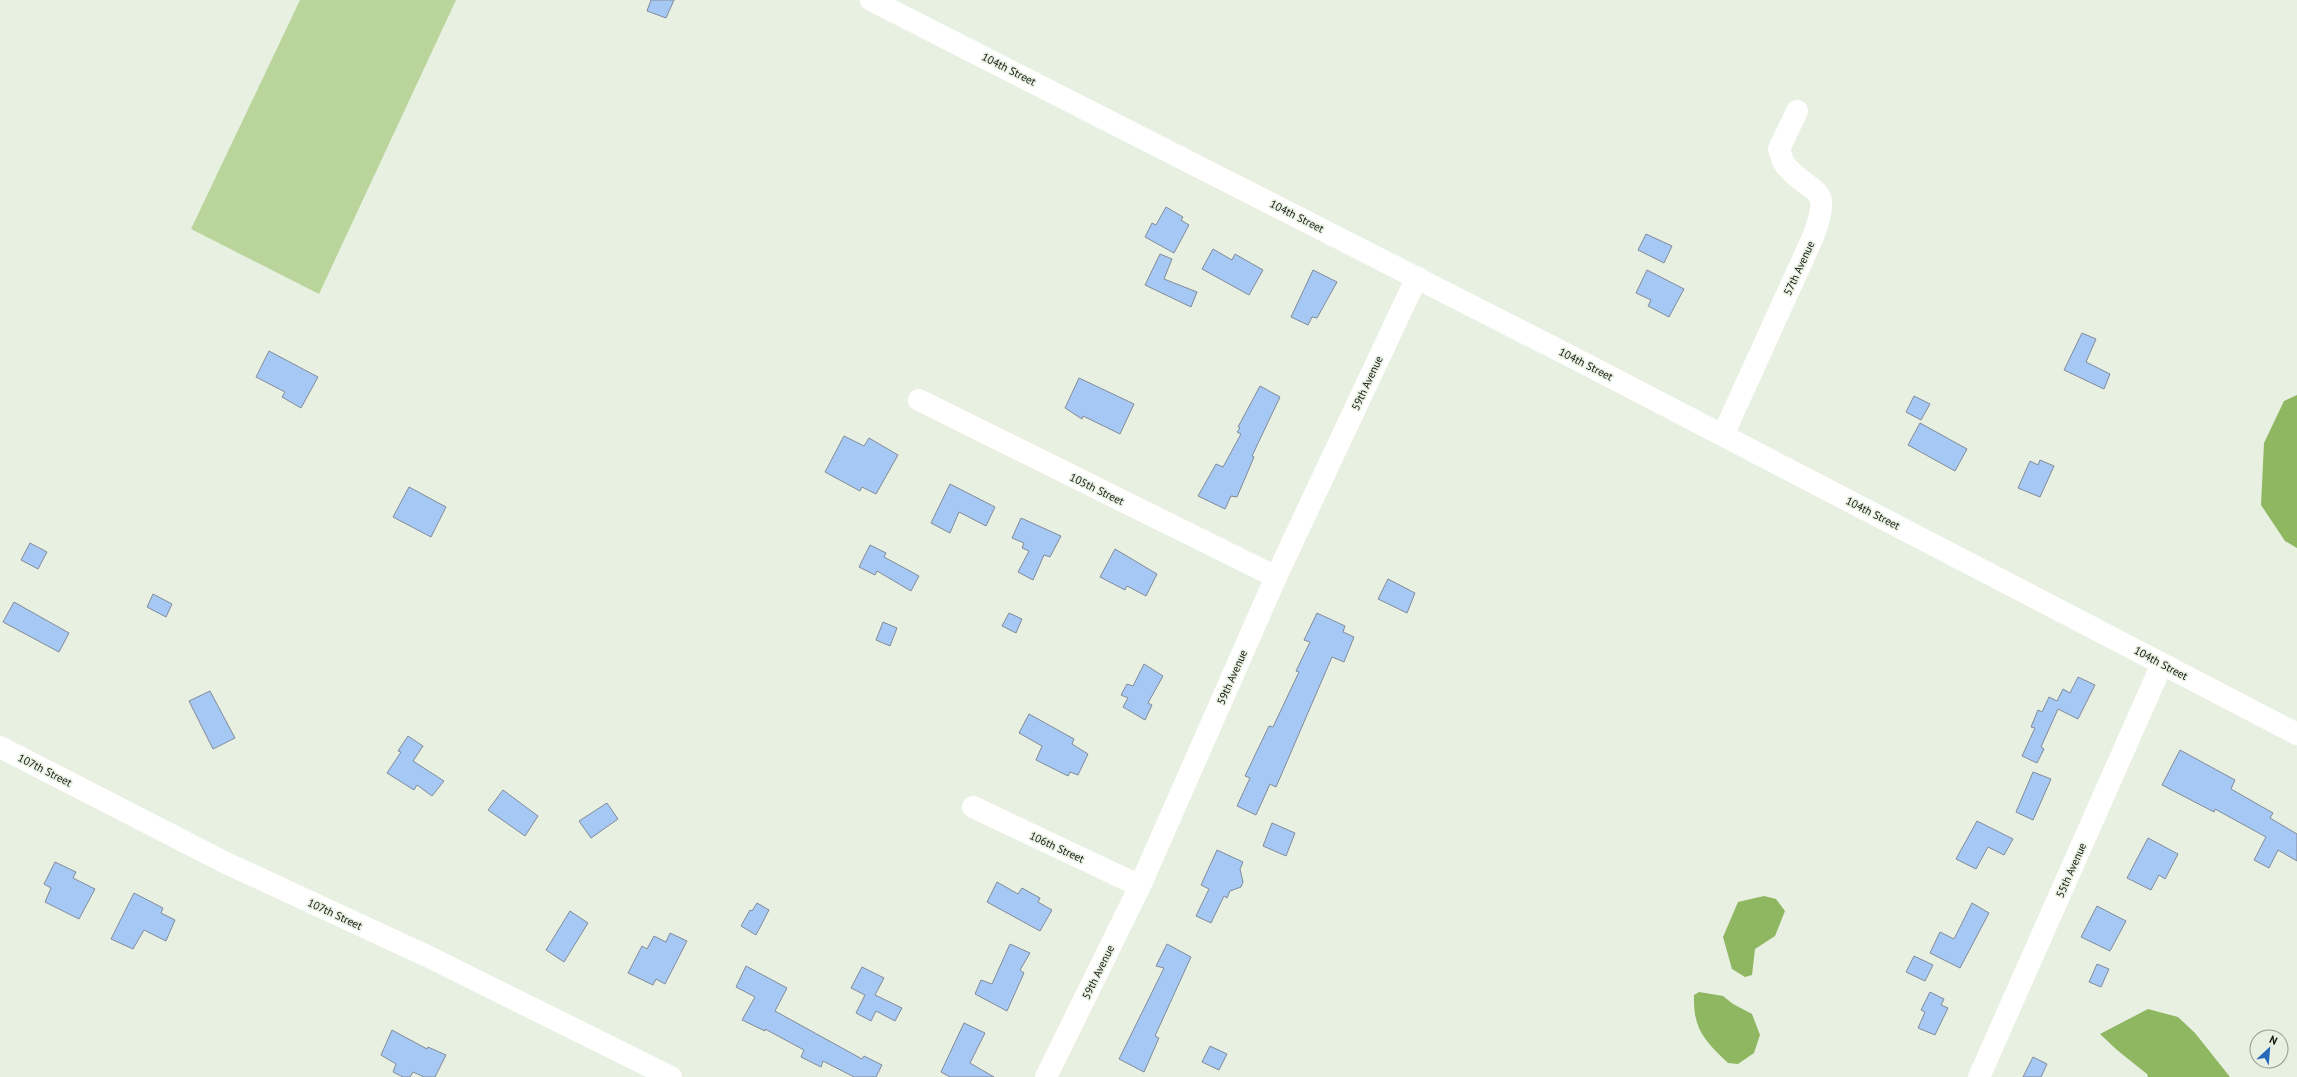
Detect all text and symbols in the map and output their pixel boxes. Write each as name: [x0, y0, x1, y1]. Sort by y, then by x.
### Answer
street label: 104th Street: [980, 49, 1039, 89]
street label: 104th Street: [1268, 196, 1327, 236]
street label: 57th Avenue: [1780, 238, 1818, 297]
street label: 104th Street: [1557, 344, 1616, 384]
street label: 59th Avenue: [1348, 353, 1386, 413]
street label: 105th Street: [1068, 470, 1127, 508]
street label: 104th Street: [1844, 493, 1903, 533]
street label: 104th Street: [2132, 643, 2190, 683]
street label: 59th Avenue: [1214, 647, 1250, 707]
street label: 107th Street: [16, 750, 74, 790]
street label: 106th Street: [1027, 828, 1087, 866]
street label: 55th Avenue: [2053, 840, 2089, 900]
street label: 107th Street: [306, 895, 365, 933]
street label: 59th Avenue: [1079, 942, 1117, 1001]
north arrow: [2249, 1029, 2289, 1069]
text: N: [2267, 1032, 2280, 1048]

